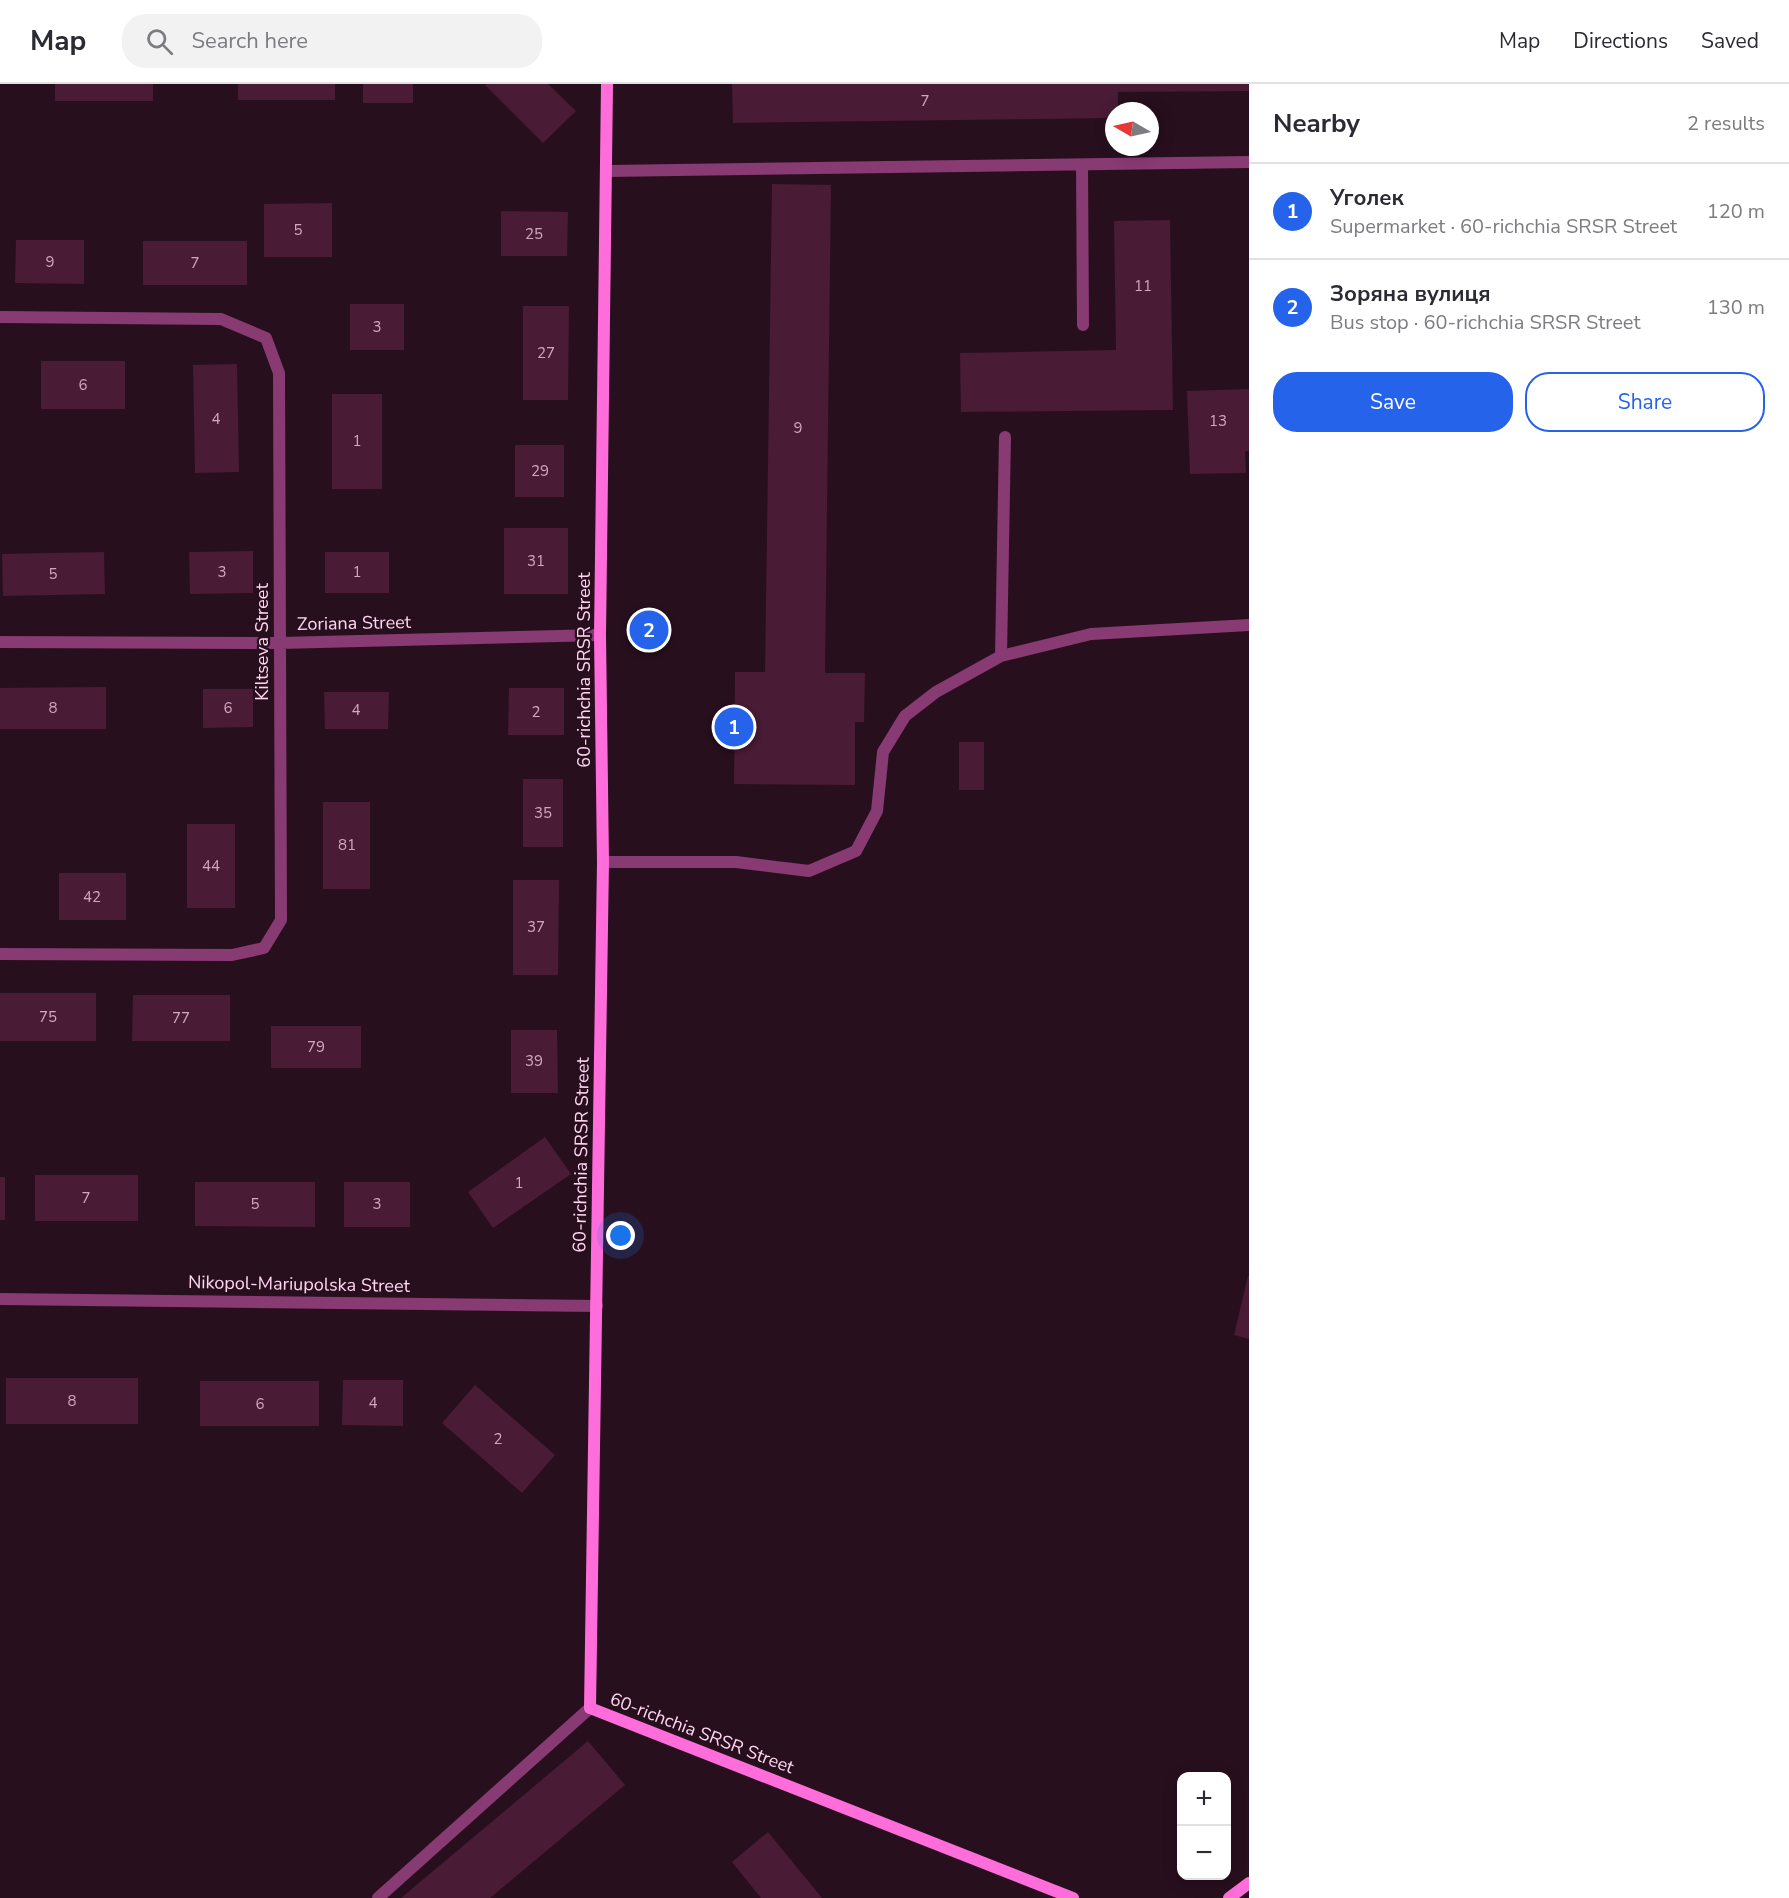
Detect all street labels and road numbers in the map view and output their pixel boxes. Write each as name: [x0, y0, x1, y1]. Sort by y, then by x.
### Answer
street label: 60-richchia SRSR Street: [572, 572, 596, 768]
street label: Kiltseva Street: [250, 583, 274, 701]
street label: Zoriana Street: [297, 610, 412, 636]
street label: 60-richchia SRSR Street: [567, 1056, 595, 1253]
street label: Nikopol-Mariupolska Street: [188, 1270, 411, 1298]
street label: 60-richchia SRSR Street: [607, 1687, 798, 1779]

